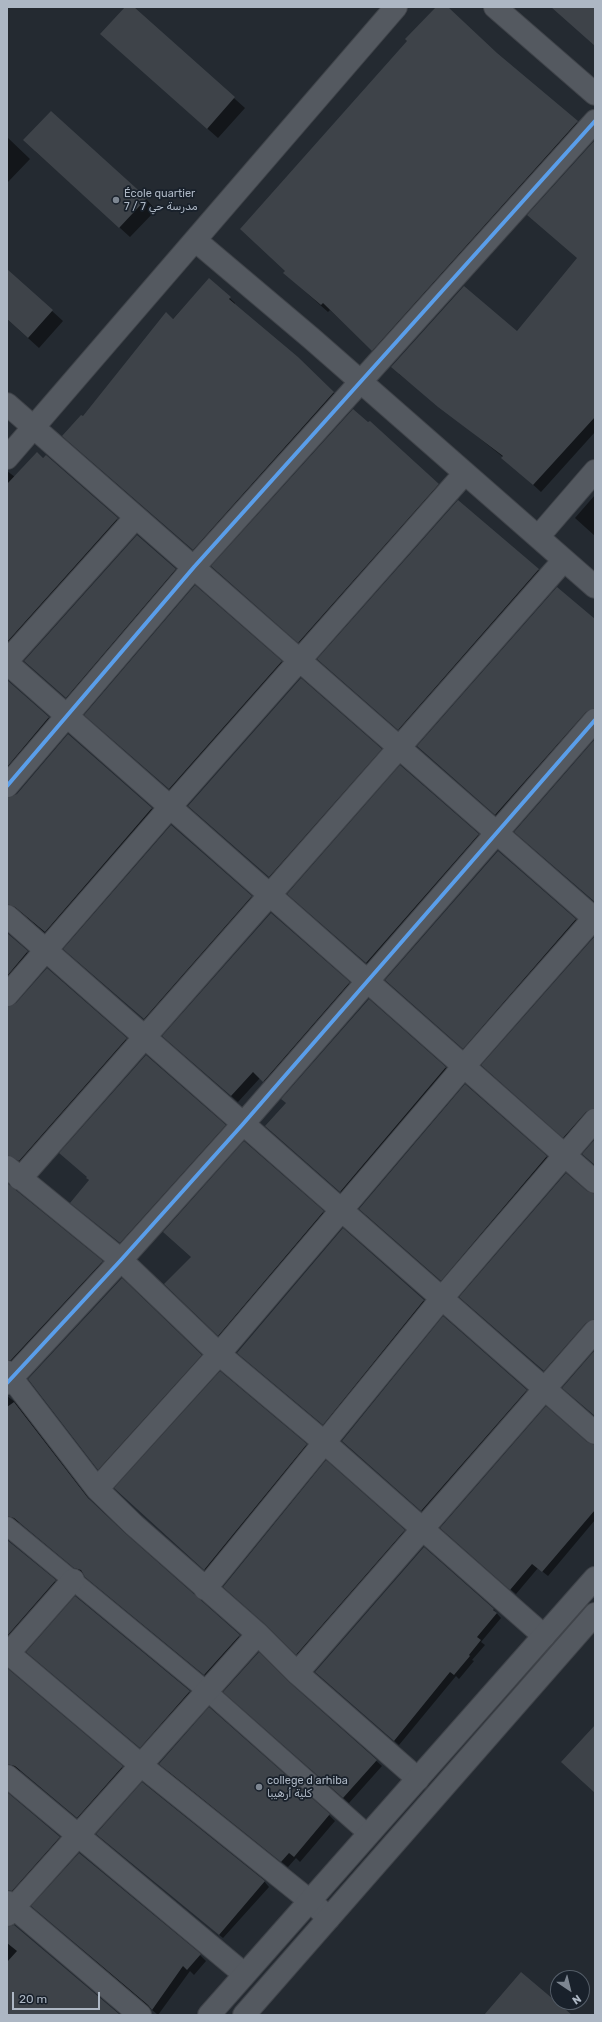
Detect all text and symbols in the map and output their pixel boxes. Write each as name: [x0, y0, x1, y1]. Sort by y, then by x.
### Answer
place label: École quartier 7 / مدرسة حي 7: [124, 187, 198, 213]
marker: École quartier 7 / مدرسة حي 7: [111, 195, 121, 205]
place label: college d arhiba كلية أرهيبا: [267, 1774, 348, 1800]
marker: college d arhiba كلية أرهيبا: [254, 1782, 264, 1792]
north arrow: [550, 1970, 590, 2010]
scale bar: [14, 1984, 102, 2010]
text: 20 m: [19, 1992, 47, 2006]
text: N: [570, 1992, 584, 2007]

